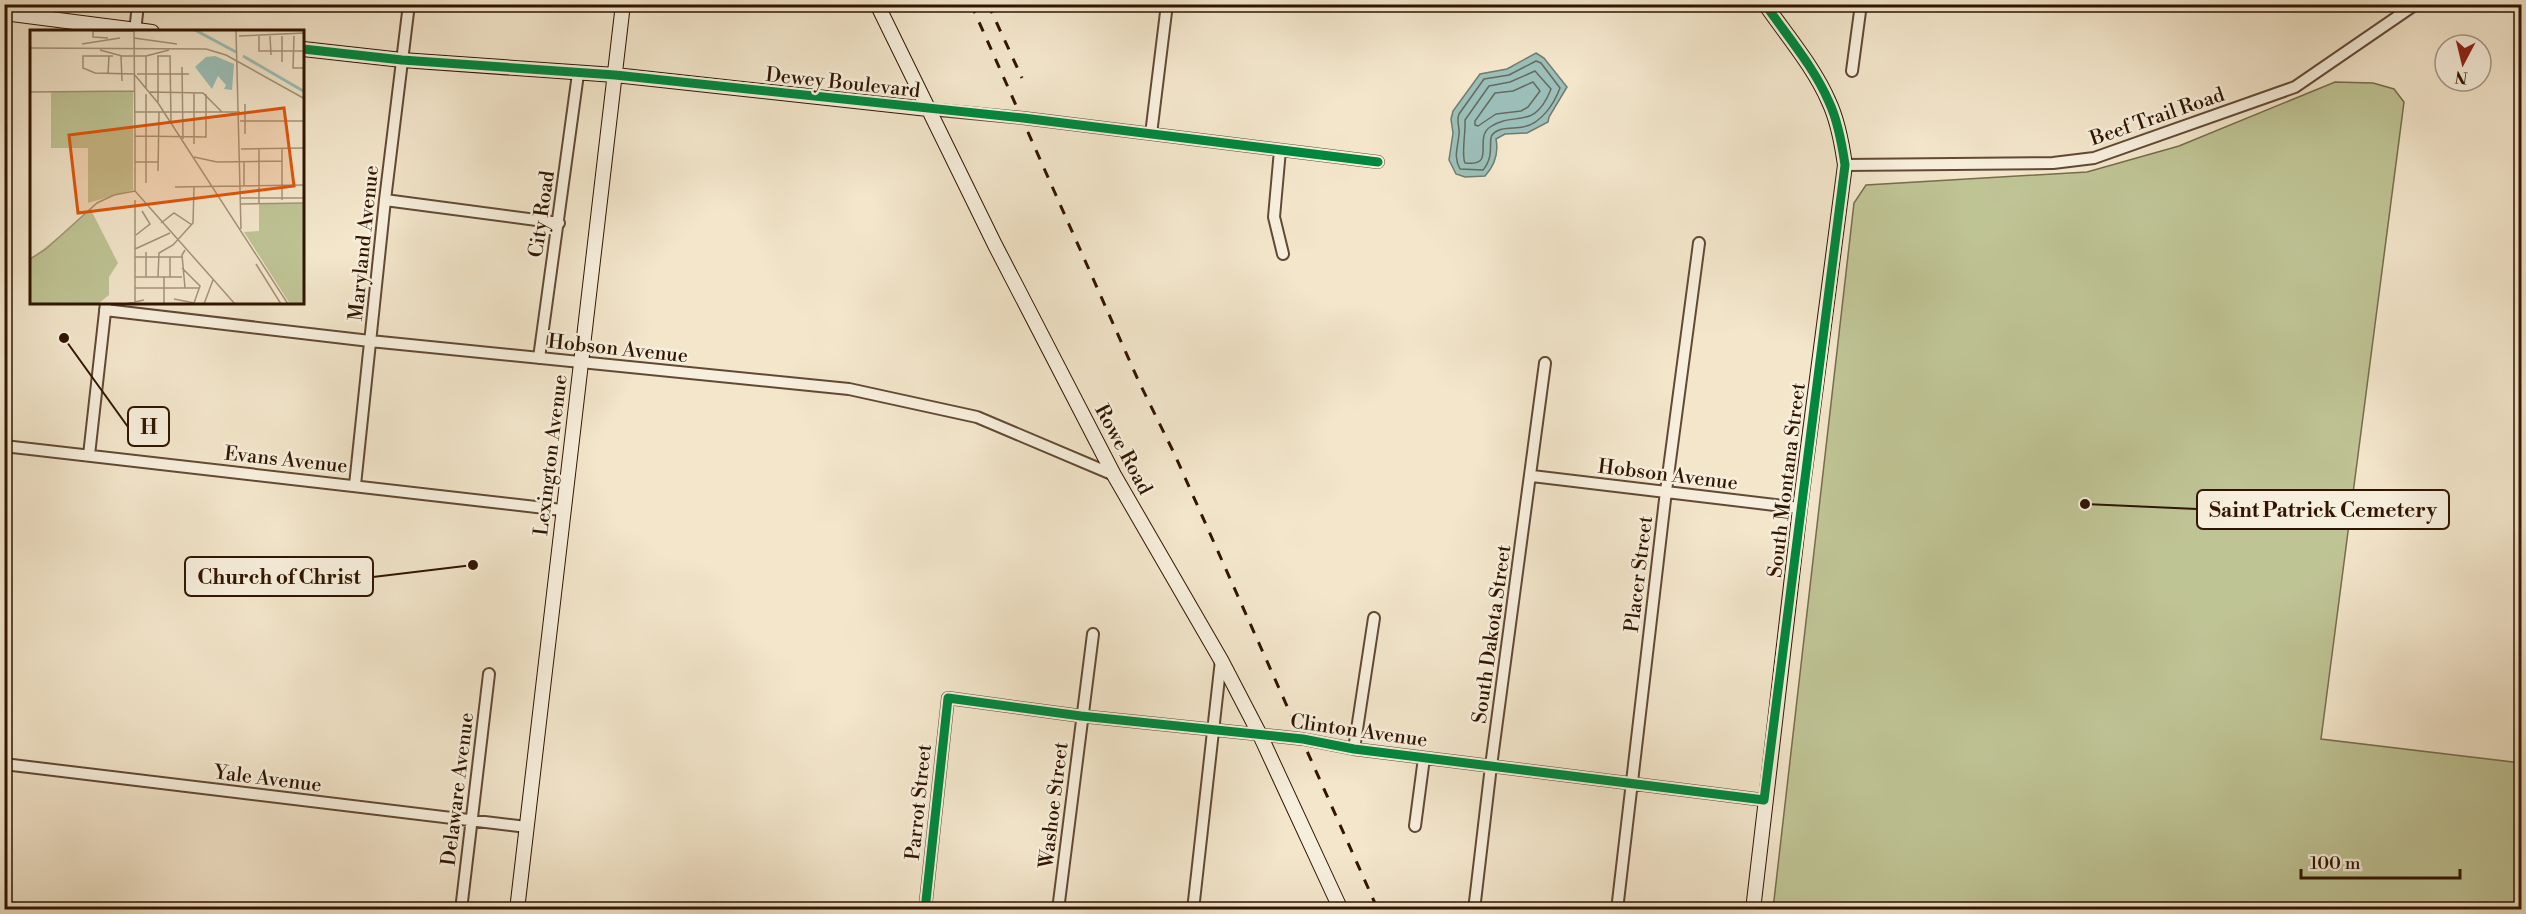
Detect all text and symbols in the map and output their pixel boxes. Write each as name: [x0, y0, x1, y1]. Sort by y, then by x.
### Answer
inset map: [30, 30, 304, 304]
north arrow: [2433, 33, 2493, 93]
street label: Dewey Boulevard: [764, 63, 922, 104]
text: N: [2453, 66, 2469, 88]
street label: Beef Trail Road: [2086, 83, 2229, 152]
street label: Maryland Avenue: [344, 164, 385, 322]
street label: City Road: [524, 169, 561, 259]
street label: Hobson Avenue: [547, 330, 689, 369]
street label: Lexington Avenue: [529, 373, 574, 537]
street label: South Montana Street: [1763, 381, 1812, 579]
street label: Rowe Road: [1088, 400, 1157, 500]
callout: H: [128, 407, 169, 446]
text: H: [140, 415, 158, 441]
street label: Evans Avenue: [223, 442, 349, 479]
street label: Hobson Avenue: [1597, 455, 1739, 496]
callout: Saint Patrick Cemetery: [2197, 490, 2449, 529]
text: Saint Patrick Cemetery: [2209, 498, 2438, 524]
street label: Placer Street: [1620, 515, 1659, 634]
street label: South Dakota Street: [1468, 543, 1517, 725]
callout: Church of Christ: [185, 557, 373, 596]
text: Church of Christ: [197, 565, 361, 591]
street label: Clinton Avenue: [1289, 709, 1429, 753]
street label: Delaware Avenue: [437, 711, 480, 867]
street label: Washoe Street: [1034, 740, 1075, 871]
street label: Parrot Street: [901, 743, 938, 862]
street label: Yale Avenue: [212, 760, 323, 798]
scale bar: [2301, 842, 2460, 880]
text: 100 m: [2310, 852, 2361, 875]

